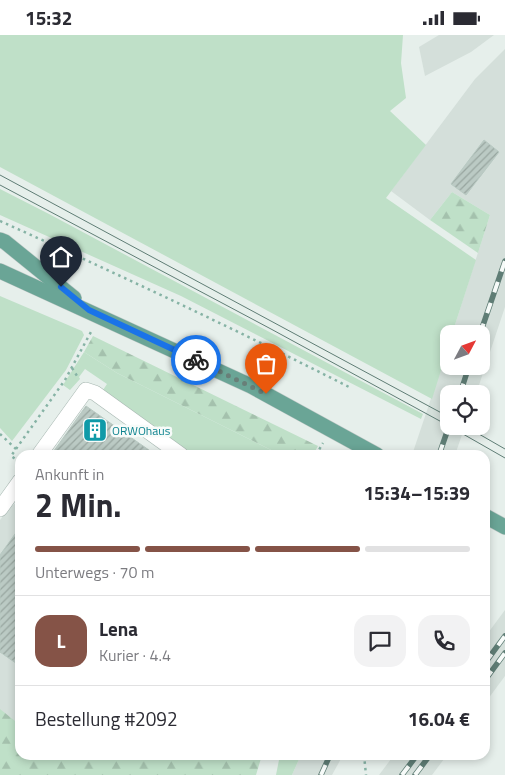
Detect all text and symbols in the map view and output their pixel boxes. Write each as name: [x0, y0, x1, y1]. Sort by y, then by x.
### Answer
text: 15:32: [25, 3, 72, 32]
pin: [40, 236, 82, 287]
icon: home: [47, 243, 75, 271]
north arrow: [440, 325, 490, 375]
map controls: [440, 325, 490, 435]
courier: [171, 335, 221, 385]
pin: [245, 343, 287, 394]
icon: bike: [182, 346, 210, 374]
icon: bag: [252, 350, 280, 378]
button: locate: [440, 385, 490, 435]
building icon: ORWOhaus: [82, 417, 108, 443]
place label: ORWOhaus: [112, 421, 171, 440]
text: Ankunft in: [35, 462, 104, 486]
text: 15:34–15:39: [363, 478, 470, 507]
text: 2 Min.: [35, 481, 122, 529]
text: Unterwegs · 70 m: [35, 560, 154, 584]
text: Lena: [99, 614, 138, 643]
button: chat: [354, 615, 406, 667]
button: phone: [418, 615, 470, 667]
text: L: [57, 626, 65, 655]
text: Kurier · 4.4: [99, 643, 171, 667]
text: Bestellung #2092: [35, 704, 178, 733]
text: 16.04 €: [408, 704, 470, 733]

